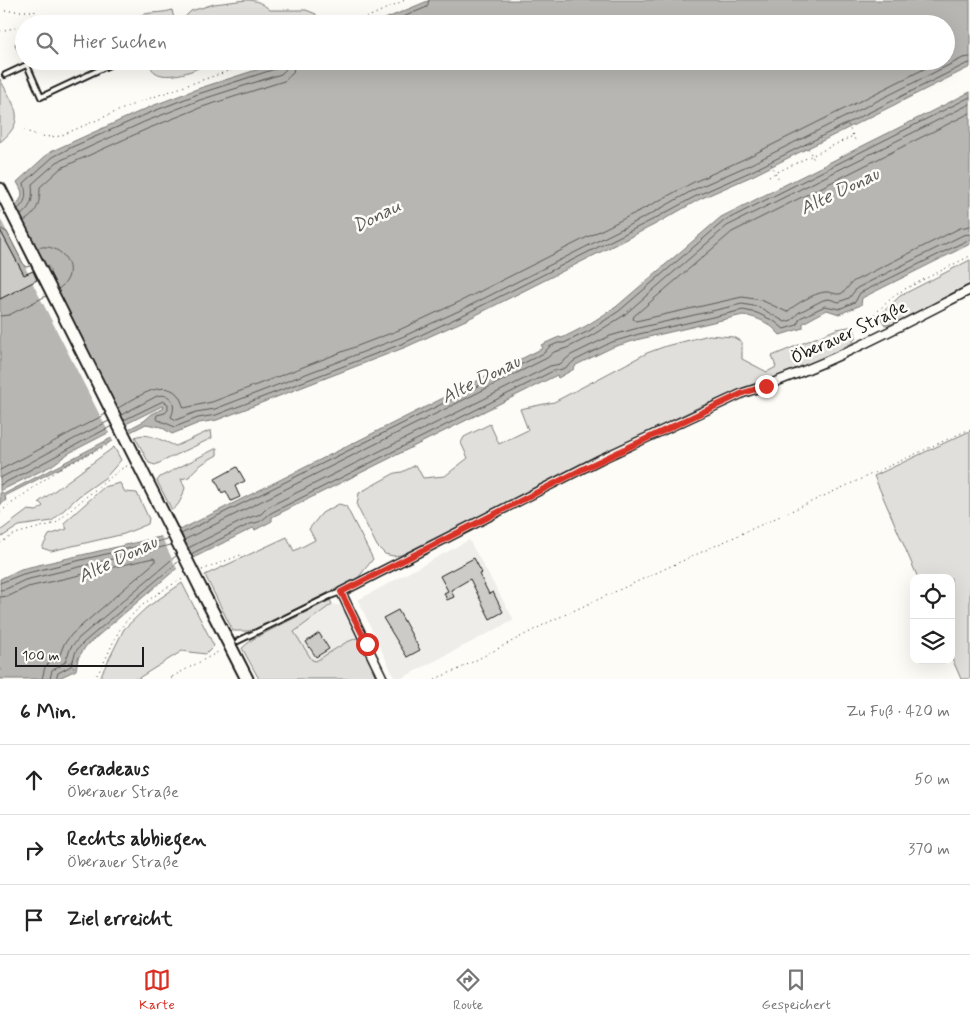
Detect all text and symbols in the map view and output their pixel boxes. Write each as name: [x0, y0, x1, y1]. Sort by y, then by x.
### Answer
search box: [15, 15, 955, 70]
icon: search: [33, 29, 61, 57]
text: Hier suchen: [73, 30, 167, 55]
water label: Alte Donau: [796, 161, 885, 221]
water label: Donau: [348, 193, 406, 239]
street label: Öberauer Straße: [787, 295, 912, 370]
water label: Alte Donau: [437, 348, 525, 410]
route end: [755, 375, 778, 398]
water label: Alte Donau: [74, 529, 163, 589]
map controls: [910, 574, 955, 664]
button: locate: [910, 574, 955, 619]
button: layers: [910, 619, 955, 664]
route start: [356, 633, 379, 656]
scale bar: [15, 644, 144, 667]
text: 100 m: [22, 647, 60, 665]
text: 6 Min.: [20, 698, 76, 726]
text: Zu Fuß · 420 m: [846, 701, 950, 722]
text: Geradeaus: [67, 757, 149, 782]
icon: ahead: [20, 766, 48, 794]
text: 50 m: [914, 769, 950, 790]
text: Öberauer Straße: [67, 782, 179, 803]
text: Rechts abbiegen: [67, 827, 206, 852]
icon: right: [20, 836, 48, 864]
text: 370 m: [908, 839, 950, 860]
text: Öberauer Straße: [67, 852, 179, 873]
icon: arrive: [20, 906, 48, 934]
text: Ziel erreicht: [67, 907, 172, 932]
tab: Karte: [139, 966, 175, 1014]
tab: Route: [453, 966, 483, 1014]
tab: Gespeichert: [762, 966, 831, 1014]

